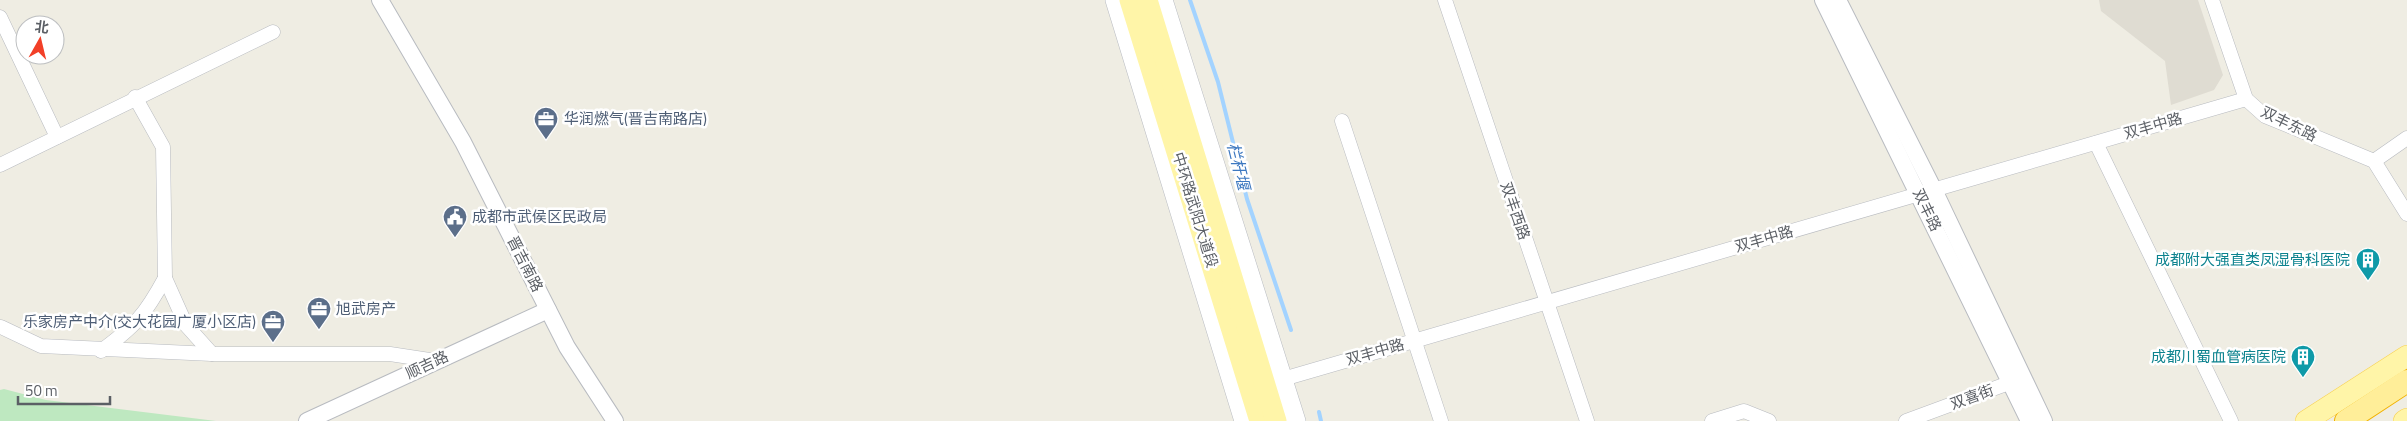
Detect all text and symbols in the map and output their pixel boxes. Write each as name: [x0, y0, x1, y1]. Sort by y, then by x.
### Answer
north arrow: [15, 15, 65, 65]
text: 北: [33, 15, 50, 38]
street label: 双丰东路: [2257, 100, 2321, 147]
office icon: 华润燃气(晋吉南路店): [533, 106, 559, 140]
street label: 双丰中路: [2121, 106, 2185, 145]
place label: 华润燃气(晋吉南路店): [564, 107, 707, 130]
water label: 栏杆堰: [1222, 140, 1257, 195]
street label: 中环路武阳大道段: [1167, 149, 1224, 271]
street label: 双丰西路: [1495, 179, 1536, 243]
street label: 双丰路: [1907, 185, 1948, 235]
public building icon: 成都市武侯区民政局: [442, 204, 468, 238]
place label: 成都市武侯区民政局: [472, 205, 607, 228]
street label: 双丰中路: [1732, 219, 1796, 258]
street label: 晋吉南路: [502, 232, 549, 296]
building icon: 成都附大强直类凤湿骨科医院: [2355, 247, 2381, 281]
place label: 成都附大强直类凤湿骨科医院: [2155, 248, 2350, 271]
office icon: 旭武房产: [306, 296, 332, 330]
place label: 旭武房产: [336, 297, 396, 320]
office icon: 乐家房产中介(交大花园广厦小区店): [260, 309, 286, 343]
place label: 乐家房产中介(交大花园广厦小区店): [23, 310, 256, 333]
street label: 双丰中路: [1343, 332, 1407, 371]
building icon: 成都川蜀血管病医院: [2290, 344, 2316, 378]
street label: 顺吉路: [402, 345, 452, 384]
place label: 成都川蜀血管病医院: [2151, 345, 2286, 368]
scale bar: [18, 374, 110, 406]
street label: 双喜街: [1947, 378, 1997, 415]
text: 50 m: [25, 379, 58, 402]

